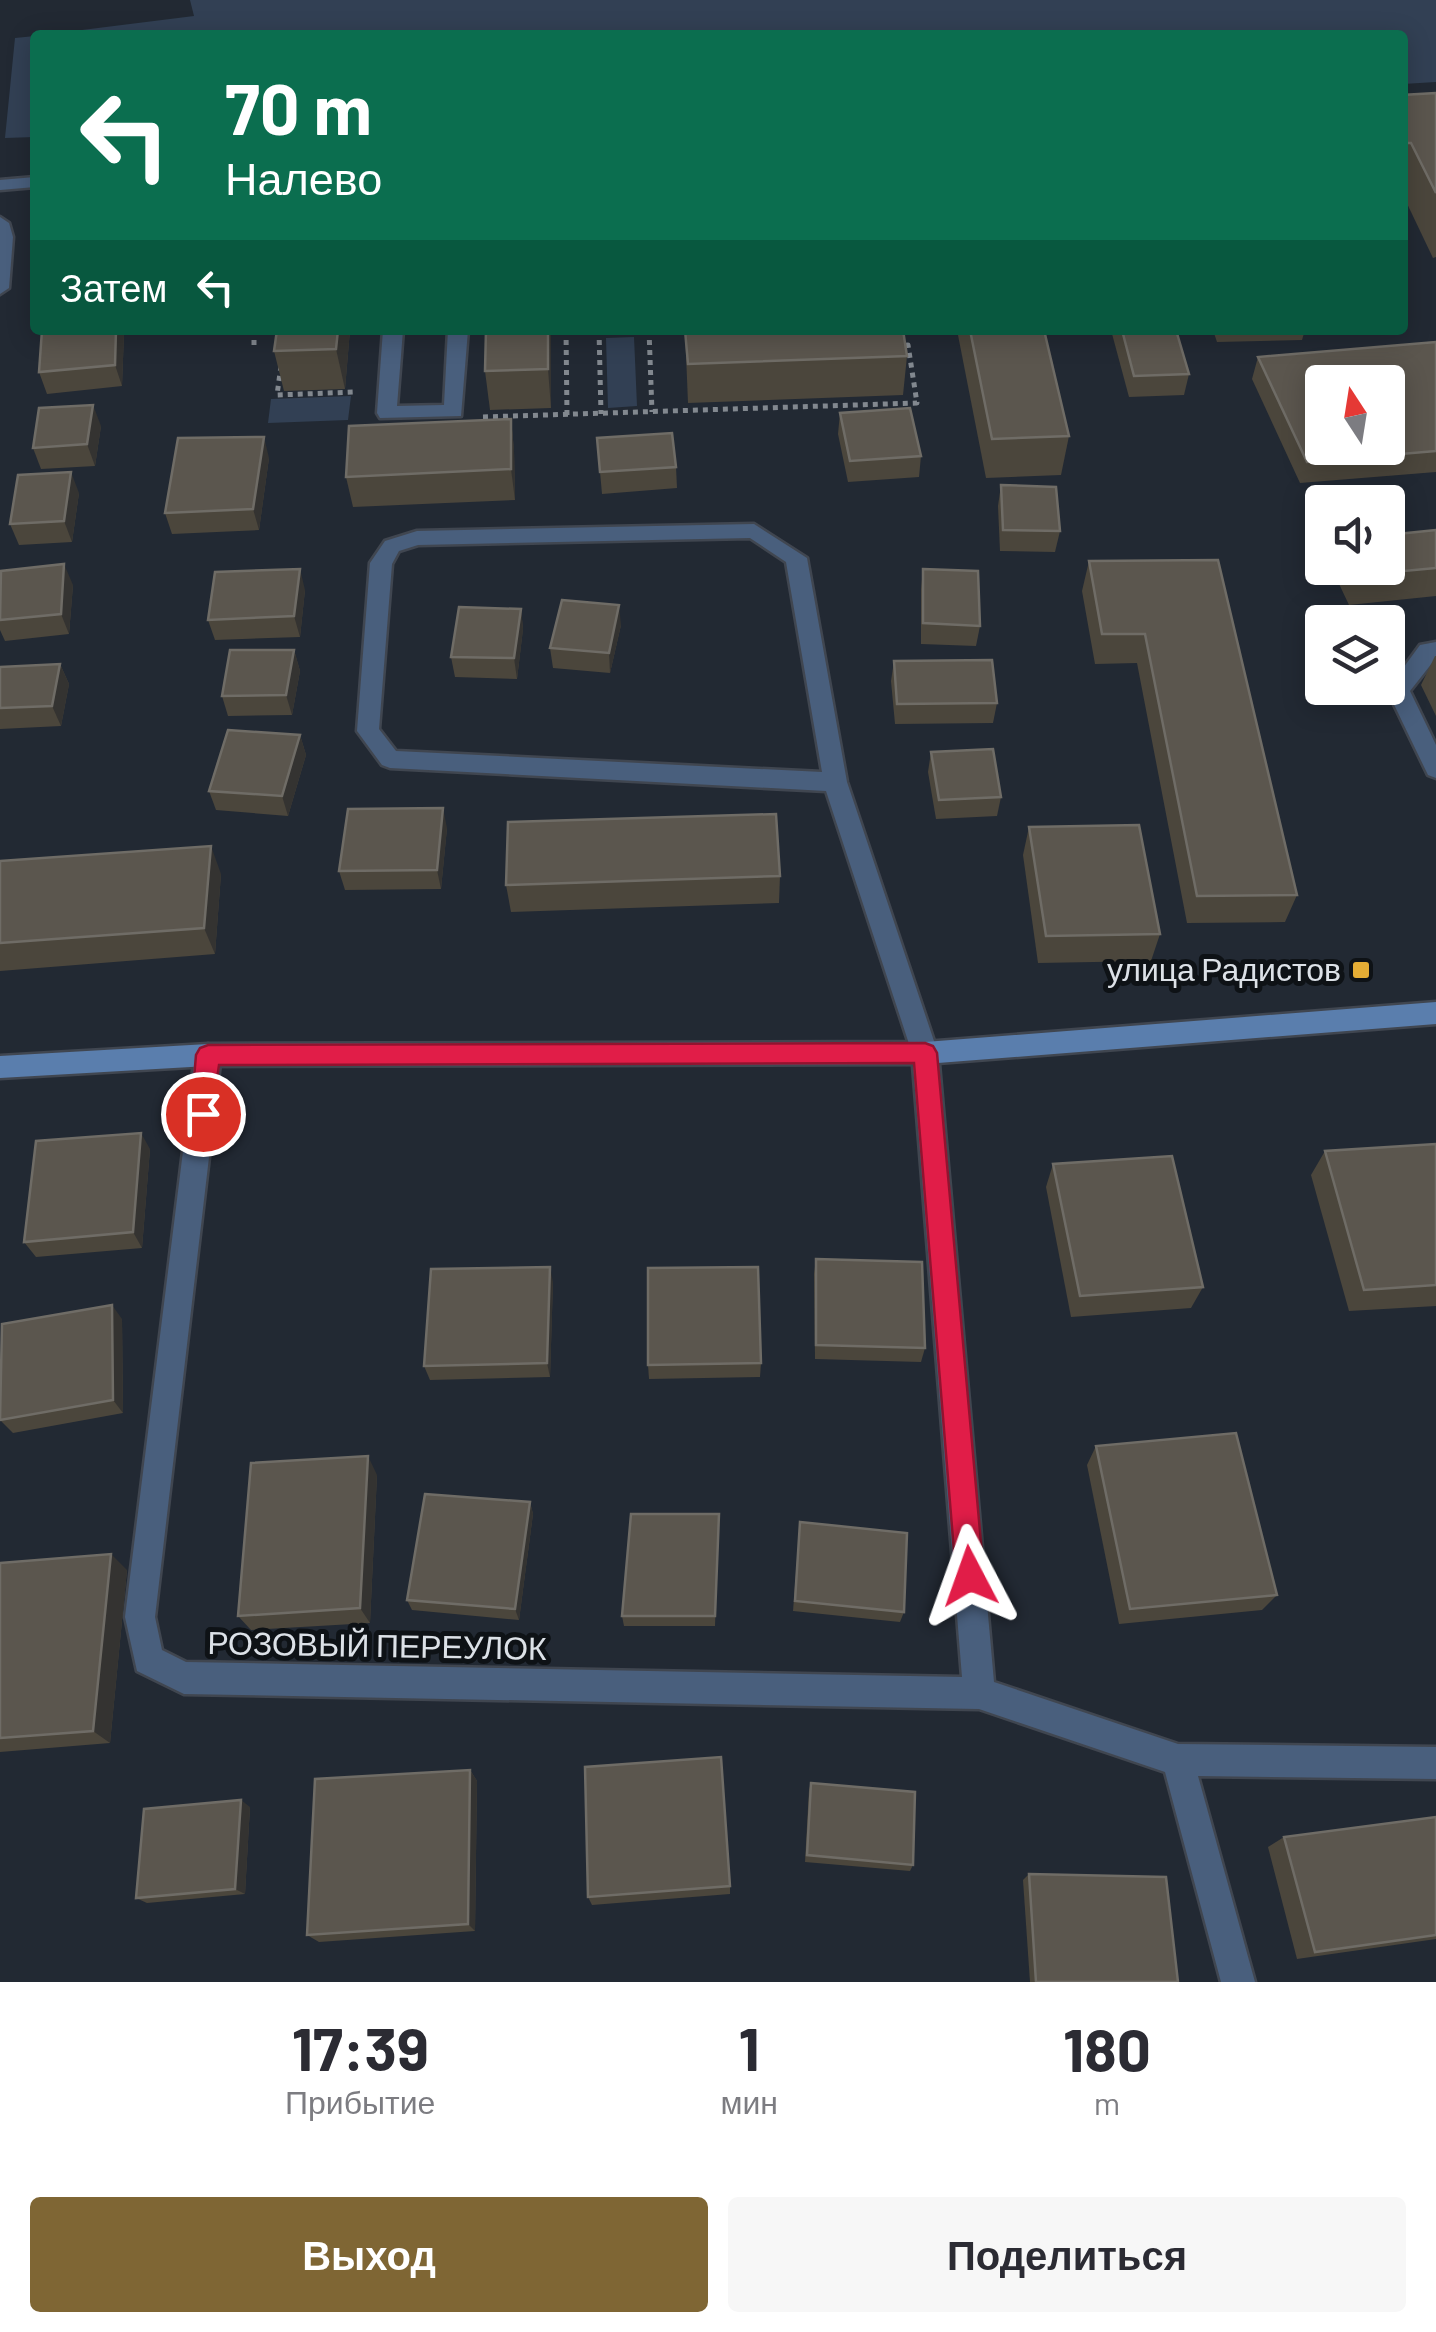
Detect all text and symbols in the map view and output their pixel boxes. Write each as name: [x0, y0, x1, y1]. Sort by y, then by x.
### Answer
text: 70 m: [225, 65, 372, 149]
icon: left: [60, 70, 190, 200]
text: Налево: [225, 150, 382, 204]
icon: left: [188, 260, 243, 315]
text: Затем: [60, 264, 168, 310]
north arrow: [1305, 365, 1405, 465]
map controls: [1305, 365, 1405, 705]
button: sound: [1305, 485, 1405, 585]
button: layers: [1305, 605, 1405, 705]
place label: улица Радистов: [1107, 949, 1341, 988]
marker: улица Радистов: [1350, 959, 1372, 981]
pin: [161, 1072, 246, 1157]
icon: arrive: [176, 1087, 231, 1142]
position arrow: [918, 1524, 1022, 1628]
street label: РОЗОВЫЙ ПЕРЕУЛОК: [207, 1622, 547, 1666]
text: 17:39: [292, 2011, 429, 2083]
text: 1: [739, 2011, 760, 2083]
text: 180: [1063, 2012, 1151, 2084]
text: Прибытие: [285, 2082, 435, 2120]
text: мин: [720, 2082, 778, 2120]
text: m: [1094, 2083, 1120, 2121]
button: Выход: [30, 2197, 708, 2312]
button: Поделиться: [728, 2197, 1406, 2312]

